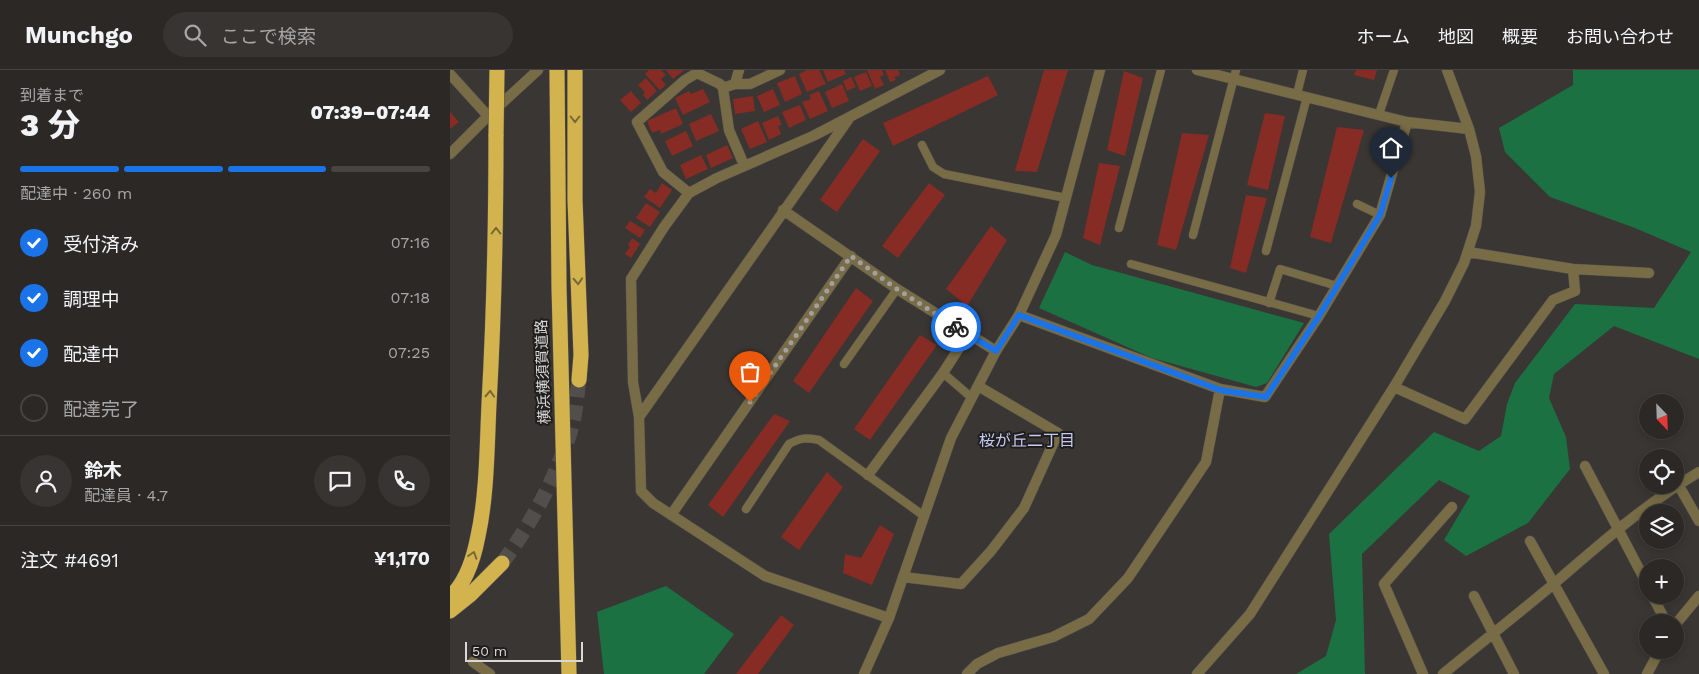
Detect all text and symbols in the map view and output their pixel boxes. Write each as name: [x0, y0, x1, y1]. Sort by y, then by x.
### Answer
search box: [163, 12, 513, 57]
text: Munchgo: [25, 21, 133, 49]
icon: search: [181, 21, 209, 49]
text: ここで検索: [221, 25, 316, 48]
text: ホーム: [1357, 26, 1410, 47]
text: 地図: [1438, 26, 1474, 47]
text: 概要: [1502, 26, 1538, 47]
text: お問い合わせ: [1566, 26, 1674, 47]
text: 到着まで: [20, 86, 84, 105]
text: 07:39–07:44: [311, 101, 430, 124]
text: 3 分: [20, 106, 80, 144]
one-way arrow: [569, 115, 580, 123]
pin: [1370, 127, 1412, 178]
icon: home: [1377, 134, 1405, 162]
text: 配達中 · 260 m: [20, 184, 132, 203]
one-way arrow: [491, 227, 501, 235]
icon: check: [20, 229, 48, 257]
text: 受付済み: [63, 233, 139, 256]
text: 07:16: [391, 233, 430, 252]
one-way arrow: [572, 277, 583, 285]
icon: check: [20, 284, 48, 312]
text: 調理中: [63, 288, 120, 311]
text: 07:18: [391, 288, 430, 307]
courier: [931, 302, 981, 352]
icon: bike: [942, 313, 970, 341]
street label: 横浜横須賀道路: [532, 319, 554, 425]
icon: check: [20, 339, 48, 367]
text: 配達中: [63, 343, 120, 366]
text: 07:25: [388, 343, 430, 362]
pin: [729, 351, 771, 402]
icon: bag: [736, 358, 764, 386]
one-way arrow: [484, 390, 495, 398]
north arrow: [1639, 394, 1684, 439]
map controls: [1639, 394, 1684, 659]
text: 配達完了: [63, 398, 139, 421]
district label: 桜が丘二丁目: [979, 431, 1075, 450]
button: locate: [1639, 449, 1684, 494]
button: person: [20, 455, 72, 507]
button: chat: [314, 455, 366, 507]
button: phone: [378, 455, 430, 507]
text: 鈴木: [84, 459, 122, 482]
text: 配達員 · 4.7: [84, 486, 168, 505]
button: layers: [1639, 504, 1684, 549]
text: ¥1,170: [374, 547, 430, 570]
text: 注文 #4691: [20, 549, 119, 572]
one-way arrow: [467, 551, 477, 560]
button: +: [1639, 559, 1684, 604]
button: −: [1639, 614, 1684, 659]
scale bar: [465, 639, 582, 662]
text: 50 m: [472, 643, 507, 659]

